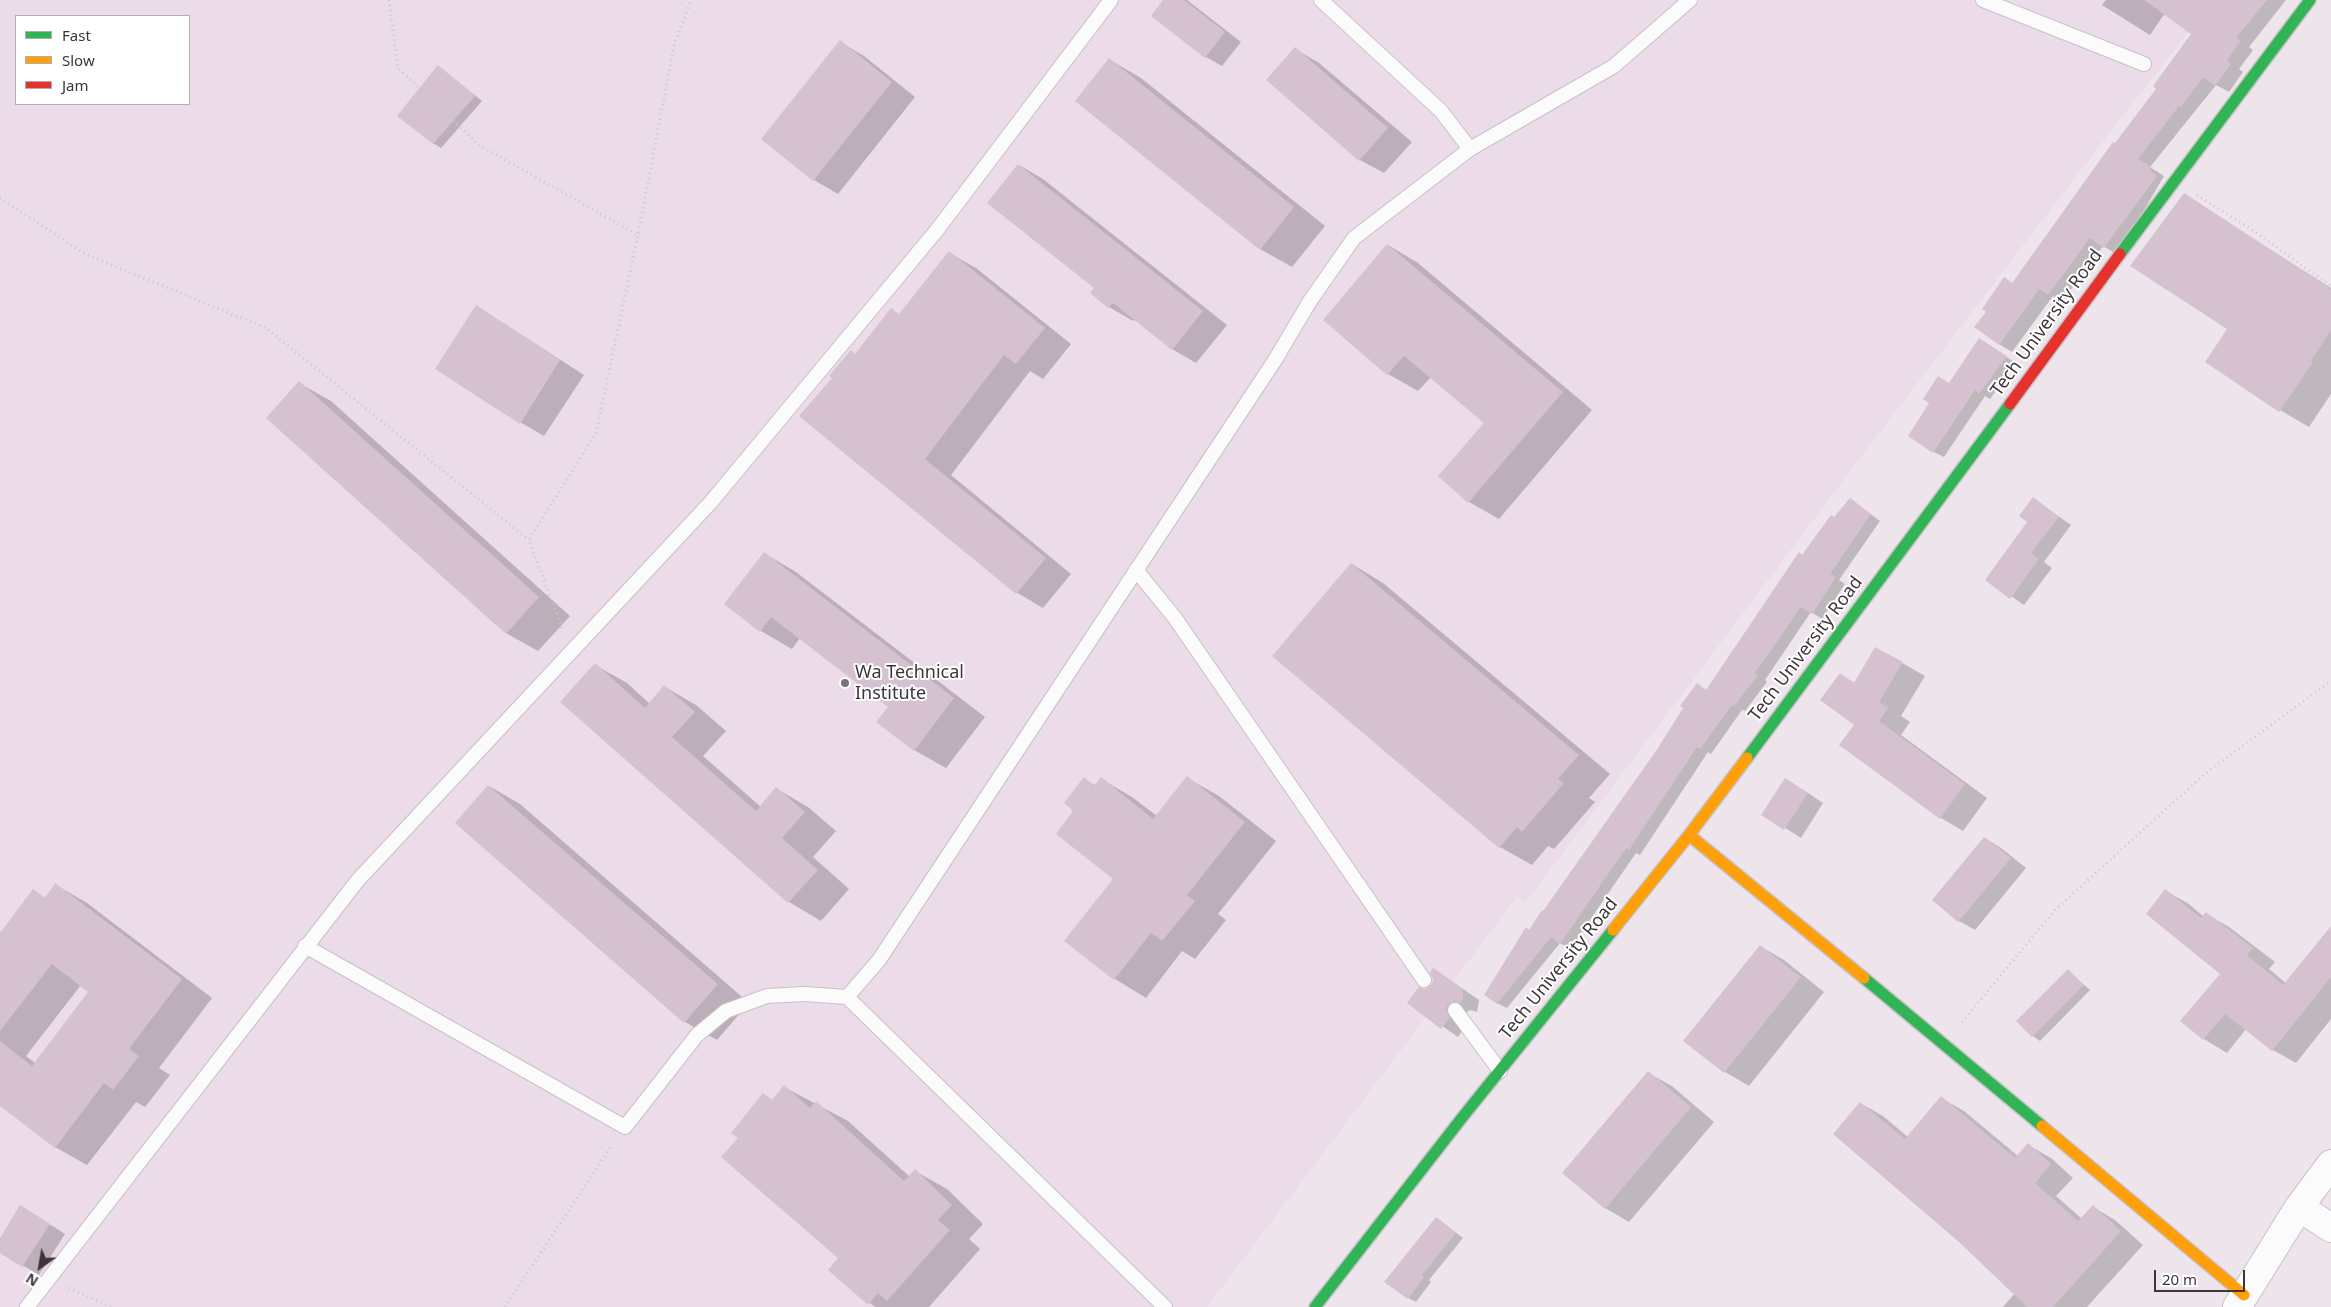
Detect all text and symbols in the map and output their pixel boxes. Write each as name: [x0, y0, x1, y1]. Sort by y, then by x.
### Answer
legend: [15, 15, 190, 105]
text: Fast: [62, 25, 91, 45]
text: Slow: [62, 50, 95, 70]
text: Jam: [62, 75, 89, 95]
street label: Tech University Road: [1987, 246, 2107, 400]
street label: Tech University Road: [1744, 572, 1868, 726]
place label: Wa Technical Institute: [855, 662, 964, 704]
marker: Wa Technical Institute: [839, 677, 851, 689]
street label: Tech University Road: [1495, 894, 1623, 1044]
north arrow: [15, 1242, 65, 1292]
scale bar: [2156, 1260, 2247, 1292]
text: N: [22, 1269, 42, 1291]
text: 20 m: [2162, 1269, 2197, 1289]

